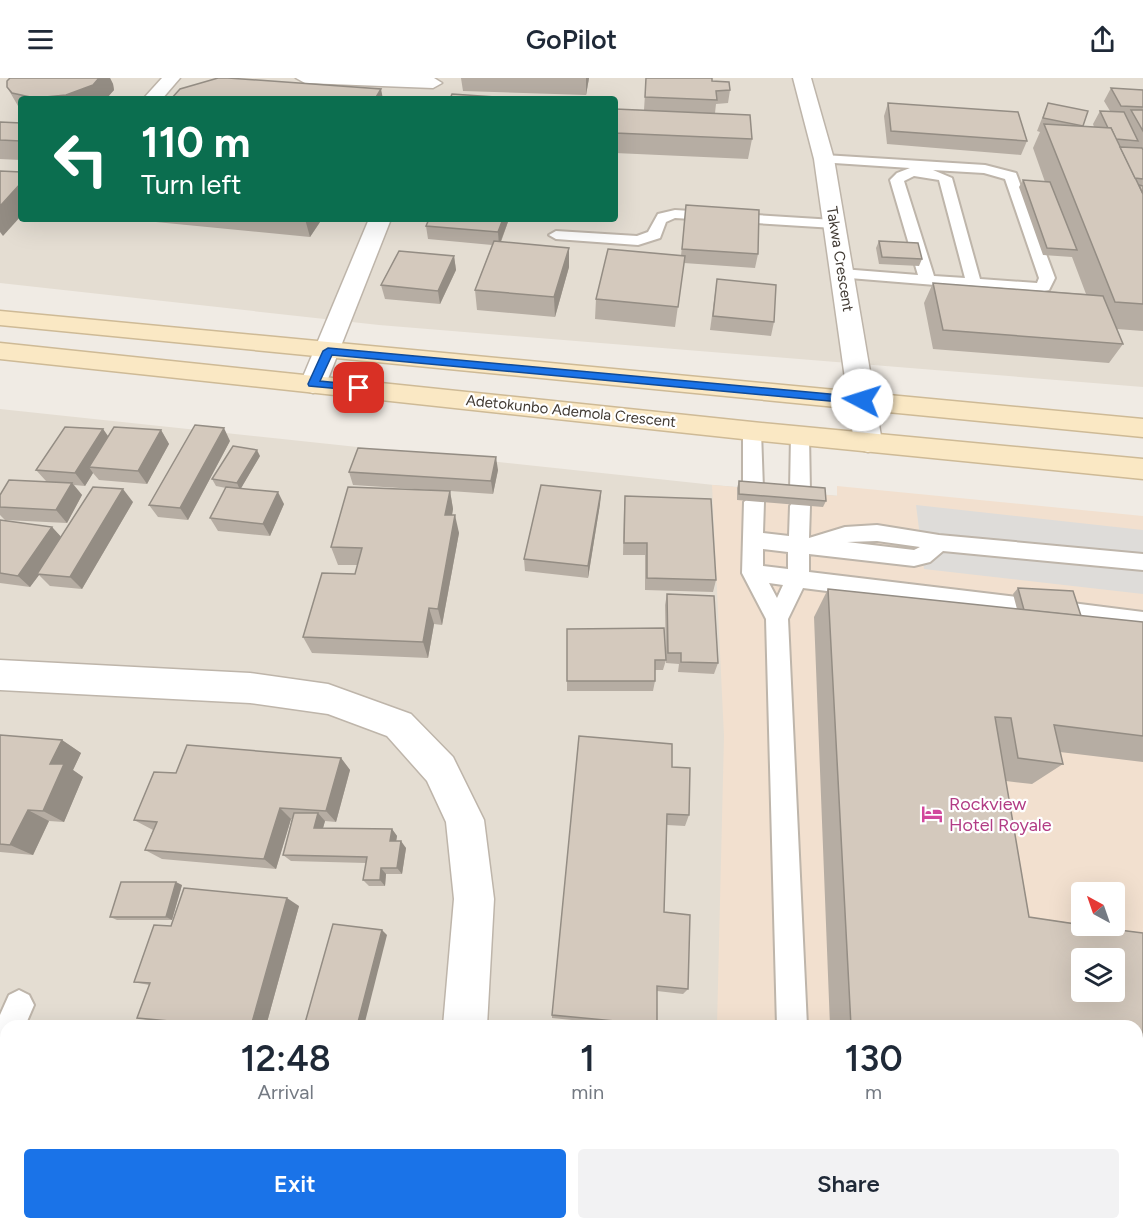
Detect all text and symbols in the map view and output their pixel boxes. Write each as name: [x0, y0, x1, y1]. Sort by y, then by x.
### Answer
icon: menu: [24, 23, 57, 56]
text: GoPilot: [526, 23, 617, 56]
icon: share: [1086, 23, 1119, 56]
text: 110 m: [141, 117, 250, 168]
icon: left: [42, 120, 120, 198]
text: Turn left: [141, 168, 241, 201]
street label: Takwa Crescent: [823, 205, 857, 313]
pin: [333, 362, 384, 413]
position arrow: [830, 368, 894, 432]
icon: arrive: [342, 371, 375, 404]
street label: Adetokunbo Ademola Crescent: [465, 391, 677, 431]
place label: Rockview Hotel Royale: [949, 793, 1052, 836]
hotel icon: Rockview Hotel Royale: [920, 802, 944, 826]
north arrow: [1071, 882, 1125, 936]
map controls: [1071, 882, 1125, 1002]
button: layers: [1071, 948, 1125, 1002]
text: 12:48: [240, 1037, 331, 1080]
text: 1: [580, 1037, 595, 1080]
text: 130: [844, 1037, 903, 1080]
text: Arrival: [257, 1080, 314, 1104]
text: min: [571, 1080, 604, 1104]
text: m: [865, 1080, 882, 1104]
button: Exit: [24, 1149, 566, 1218]
button: Share: [578, 1149, 1119, 1218]

